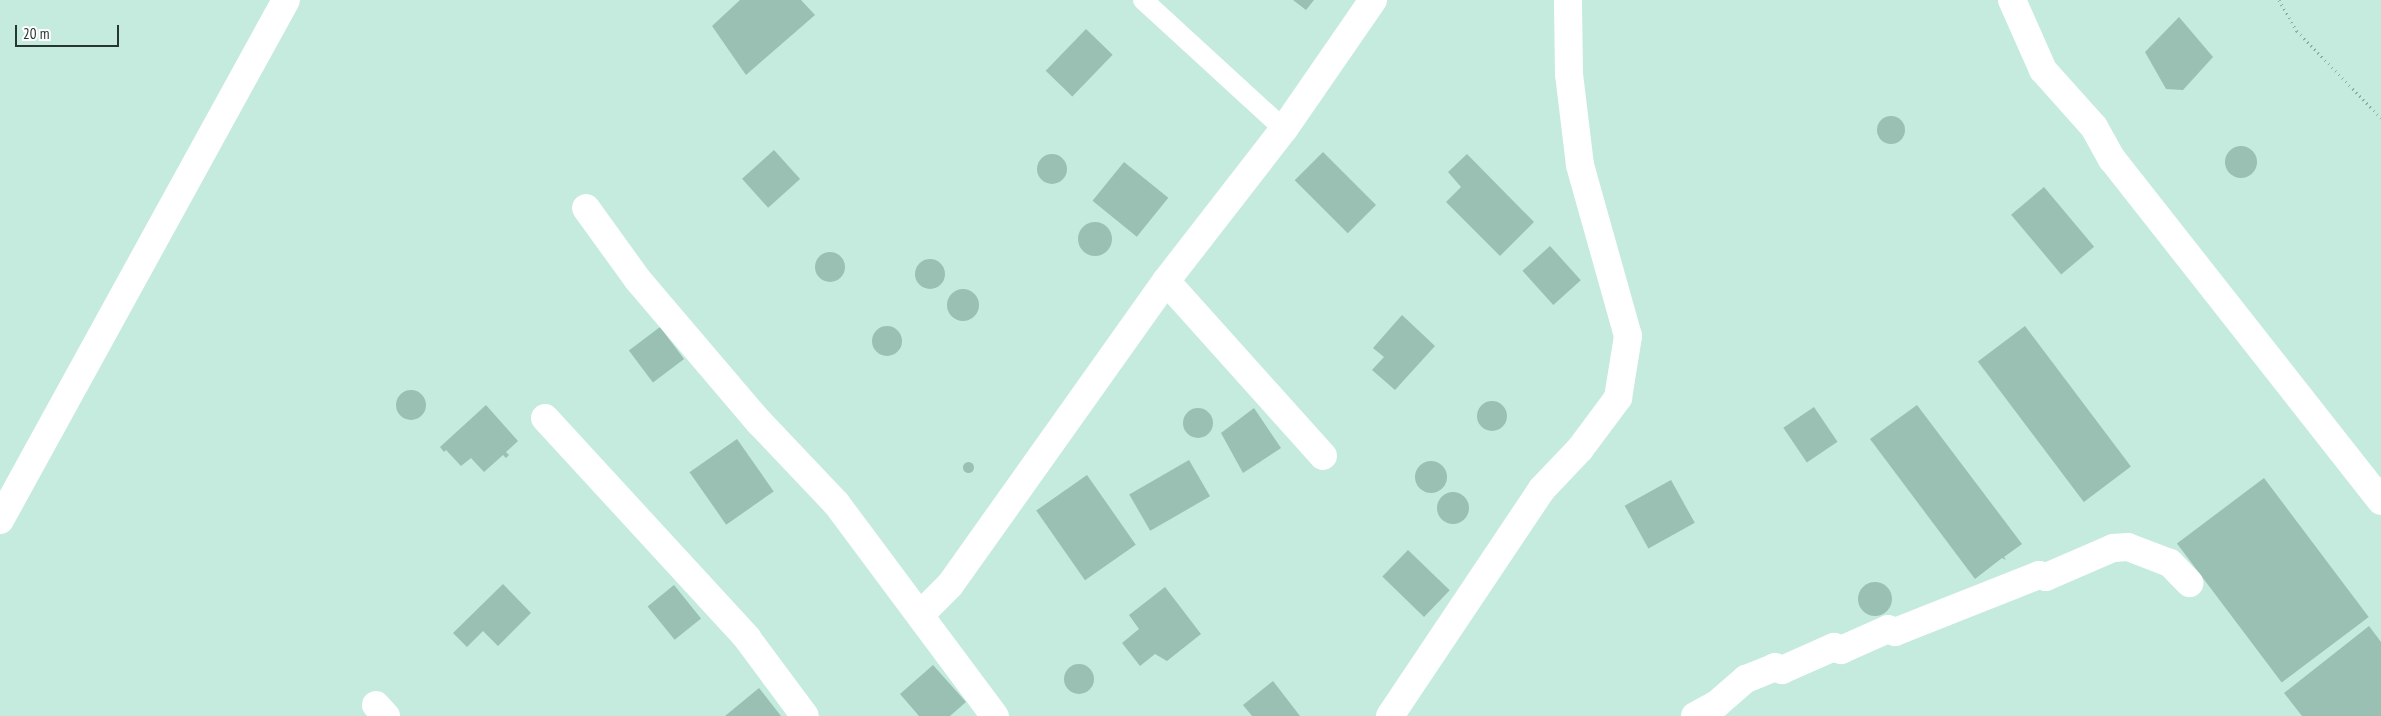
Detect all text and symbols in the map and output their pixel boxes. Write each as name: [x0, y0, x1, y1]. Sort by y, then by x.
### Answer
scale bar: [18, 15, 121, 47]
text: 20 m: [23, 24, 49, 43]

